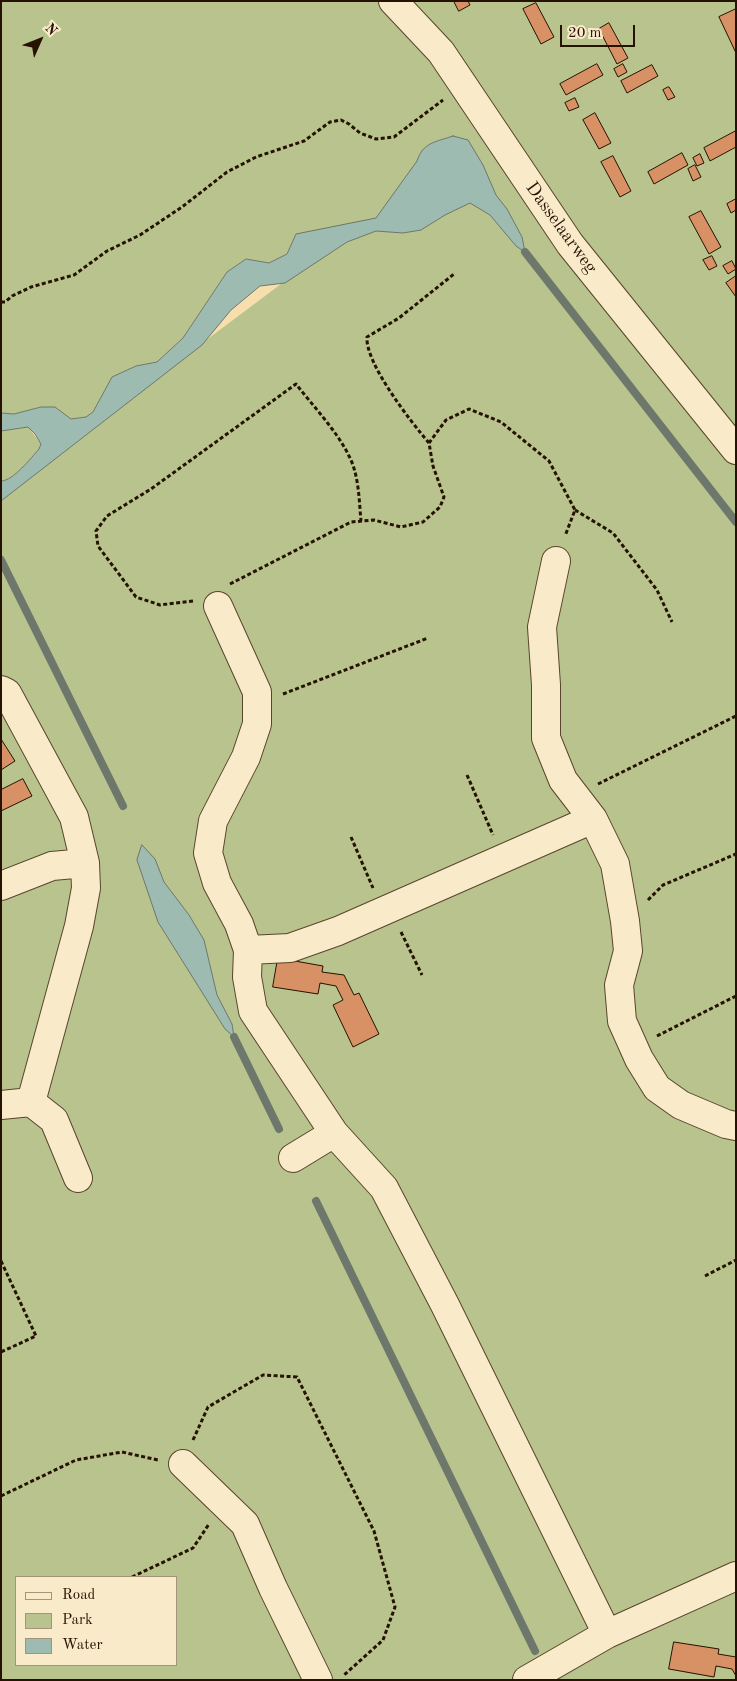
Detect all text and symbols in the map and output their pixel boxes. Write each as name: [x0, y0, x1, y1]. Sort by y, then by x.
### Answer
north arrow: [15, 15, 65, 65]
scale bar: [562, 15, 637, 47]
text: N: [42, 21, 60, 38]
text: 20 m: [568, 26, 602, 41]
street label: Dasselaarweg: [521, 178, 601, 278]
legend: [15, 1576, 178, 1666]
text: Road: [62, 1588, 95, 1603]
text: Park: [62, 1613, 93, 1628]
text: Water: [62, 1638, 103, 1653]

